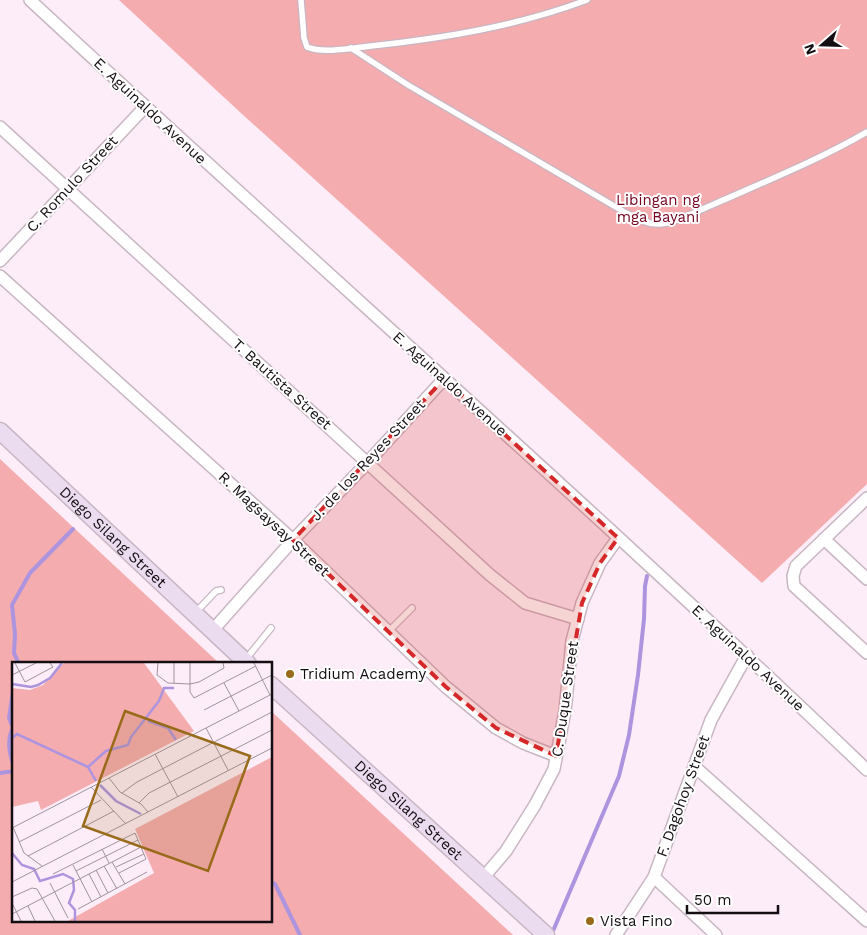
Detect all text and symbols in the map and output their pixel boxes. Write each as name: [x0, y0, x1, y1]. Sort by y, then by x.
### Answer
north arrow: [797, 20, 847, 70]
text: N: [800, 42, 819, 57]
street label: E. Aguinaldo Avenue: [90, 54, 210, 168]
street label: C. Romulo Street: [23, 131, 122, 236]
park label: Libingan ng mga Bayani: [616, 191, 700, 226]
street label: E. Aguinaldo Avenue: [389, 328, 511, 440]
street label: T. Bautista Street: [229, 335, 336, 434]
street label: J. de los Reyes Street: [307, 395, 429, 525]
street label: R. Magsaysay Street: [215, 468, 334, 581]
street label: Diego Silang Street: [56, 483, 171, 592]
street label: E. Aguinaldo Avenue: [688, 601, 808, 715]
street label: C. Duque Street: [548, 639, 582, 758]
inset map: [12, 662, 272, 922]
place label: Tridium Academy: [300, 665, 426, 683]
marker: Tridium Academy: [284, 668, 296, 680]
street label: F. Dagohoy Street: [653, 732, 714, 859]
street label: Diego Silang Street: [351, 756, 467, 864]
scale bar: [687, 882, 778, 914]
text: 50 m: [694, 891, 731, 909]
place label: Vista Fino: [600, 912, 673, 930]
marker: Vista Fino: [584, 915, 596, 927]

